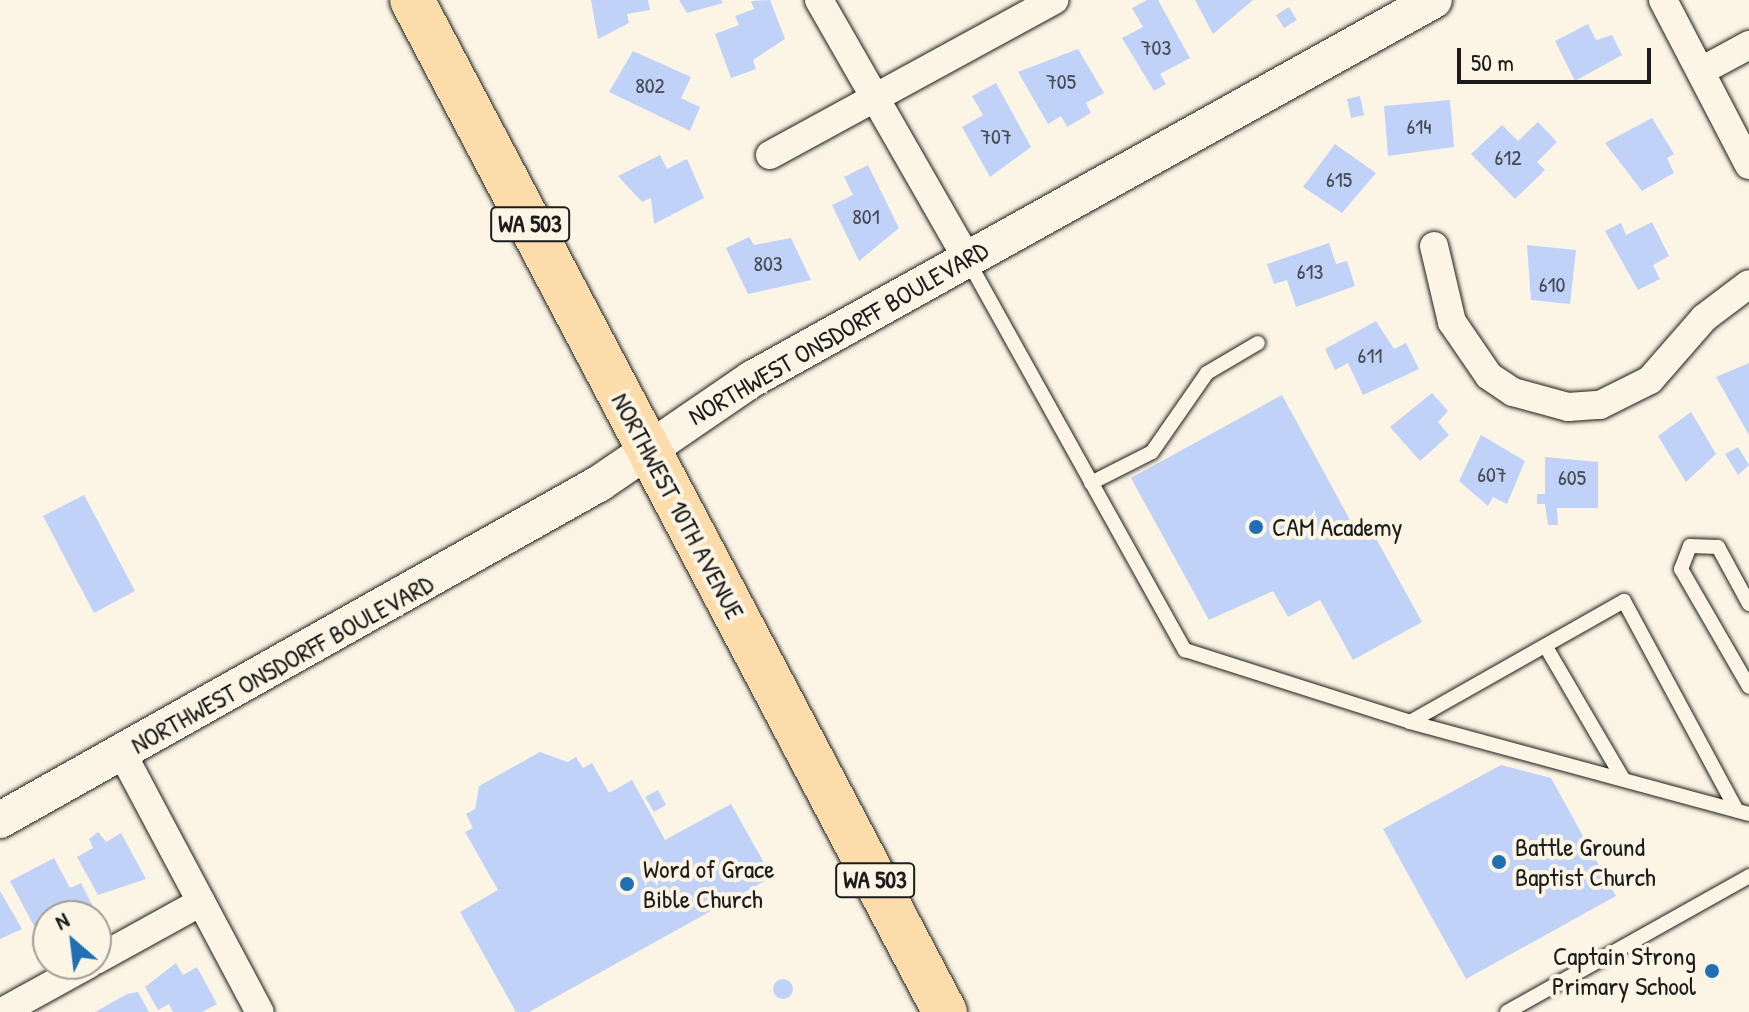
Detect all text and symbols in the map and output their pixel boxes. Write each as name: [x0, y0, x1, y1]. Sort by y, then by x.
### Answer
scale bar: [1461, 32, 1655, 82]
house number: 703: [1141, 35, 1171, 61]
text: 50 m: [1471, 46, 1514, 78]
house number: 705: [1046, 69, 1076, 95]
house number: 802: [635, 73, 665, 99]
house number: 614: [1406, 114, 1432, 140]
house number: 707: [980, 124, 1012, 150]
house number: 612: [1494, 145, 1522, 171]
house number: 615: [1326, 167, 1352, 193]
road number: WA 503: [490, 204, 570, 244]
house number: 801: [852, 204, 880, 230]
street label: NORTHWEST ONSDORFF BOULEVARD: [683, 234, 993, 432]
house number: 803: [753, 251, 783, 277]
house number: 613: [1297, 259, 1323, 285]
house number: 610: [1539, 272, 1565, 298]
house number: 611: [1358, 343, 1382, 369]
street label: NORTHWEST 10TH AVENUE: [605, 387, 751, 625]
house number: 607: [1477, 462, 1507, 488]
house number: 605: [1558, 465, 1586, 491]
place label: CAM Academy: [1272, 511, 1403, 543]
marker: CAM Academy: [1247, 518, 1265, 536]
street label: NORTHWEST ONSDORFF BOULEVARD: [125, 568, 439, 760]
place label: Battle Ground Baptist Church: [1515, 831, 1656, 892]
place label: Word of Grace Bible Church: [643, 853, 775, 914]
marker: Battle Ground Baptist Church: [1490, 853, 1508, 871]
road number: WA 503: [835, 860, 915, 900]
marker: Word of Grace Bible Church: [618, 875, 636, 893]
north arrow: [32, 900, 112, 980]
text: N: [49, 905, 74, 937]
place label: Captain Strong Primary School: [1552, 940, 1696, 1002]
marker: Captain Strong Primary School: [1703, 962, 1721, 980]

